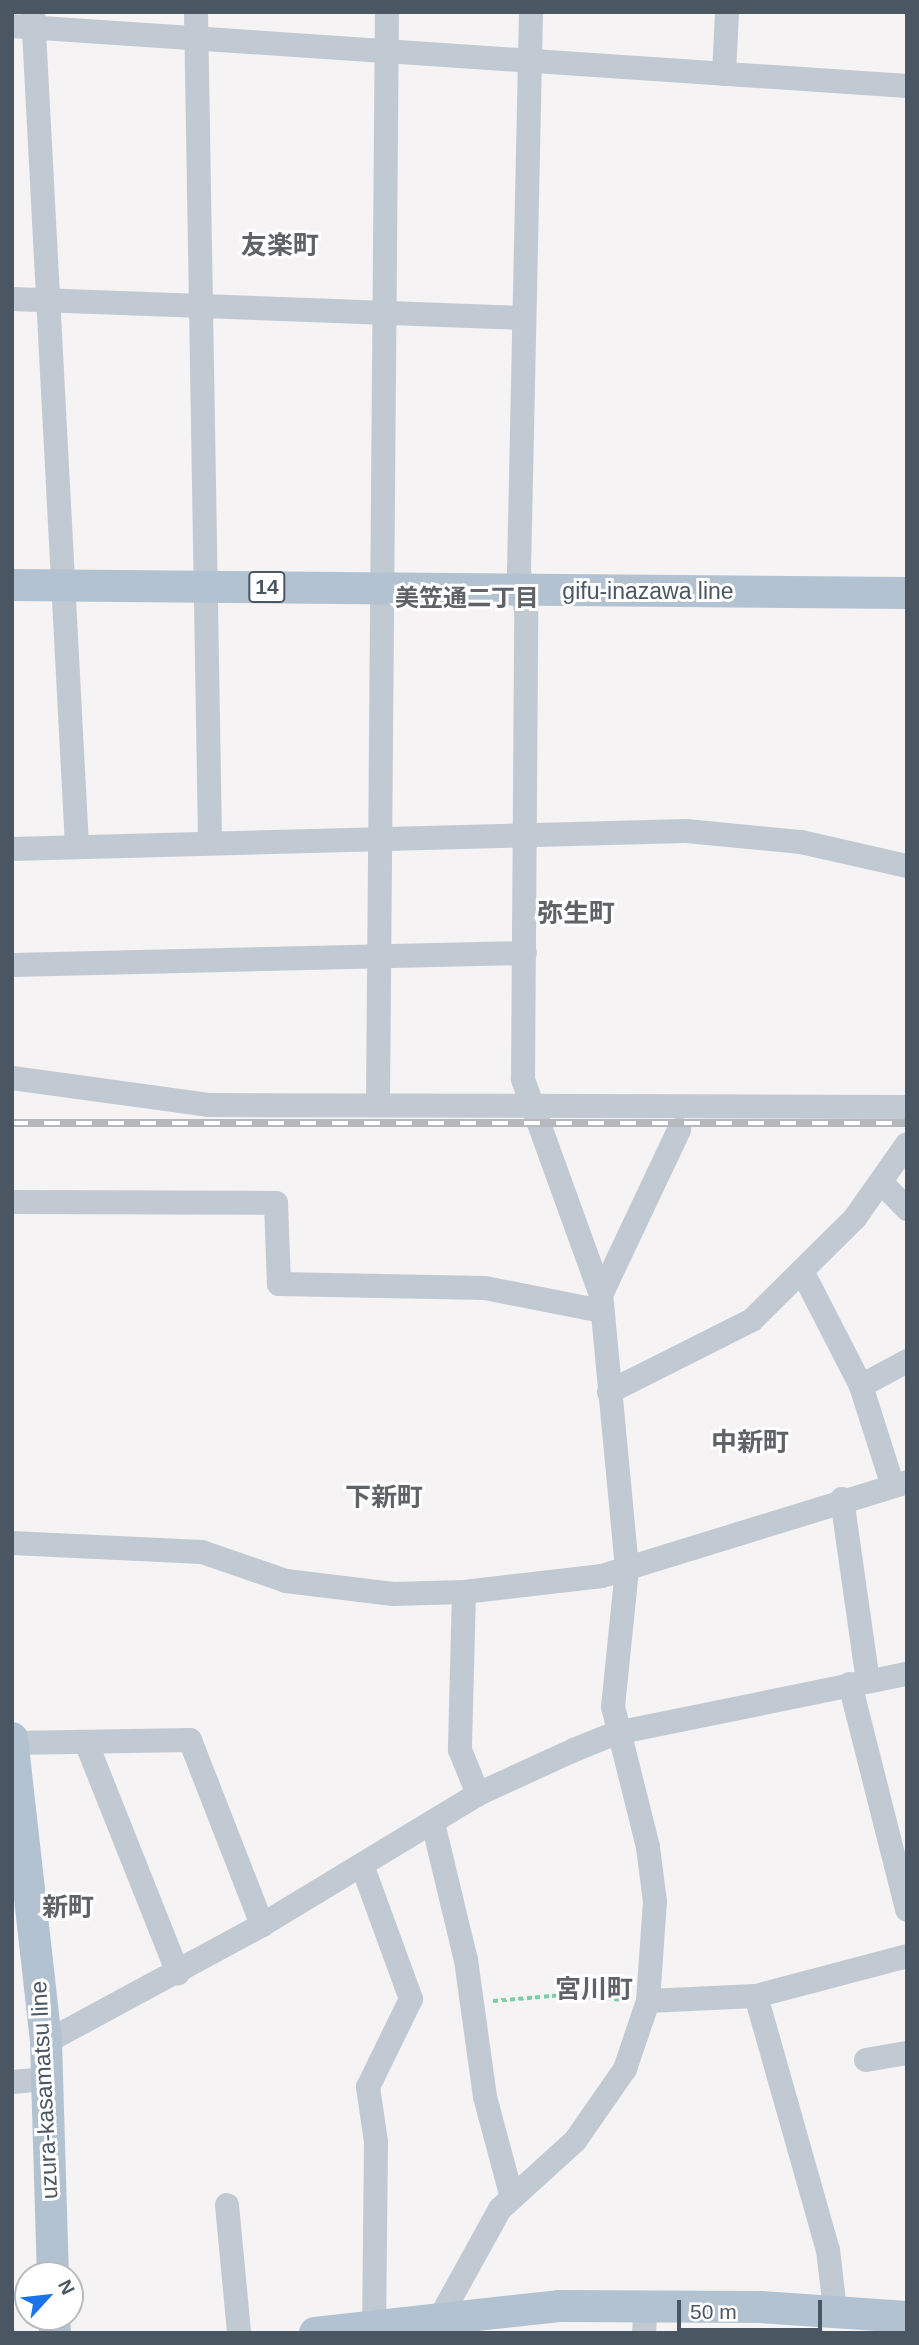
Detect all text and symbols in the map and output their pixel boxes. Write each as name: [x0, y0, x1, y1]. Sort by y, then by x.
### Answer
district label: 友楽町: [241, 230, 319, 262]
road number: 14: [248, 570, 286, 604]
street label: gifu-inazawa line: [562, 577, 734, 605]
district label: 美笠通二丁目: [395, 584, 539, 612]
district label: 弥生町: [537, 898, 615, 930]
district label: 中新町: [711, 1427, 789, 1459]
district label: 下新町: [345, 1482, 423, 1514]
district label: 新町: [42, 1892, 94, 1924]
district label: 宮川町: [555, 1974, 633, 2006]
street label: uzura-kasamatsu line: [24, 1980, 64, 2200]
north arrow: [14, 2261, 84, 2331]
text: N: [54, 2276, 79, 2298]
scale bar: [681, 2286, 826, 2330]
text: 50 m: [690, 2300, 737, 2323]

